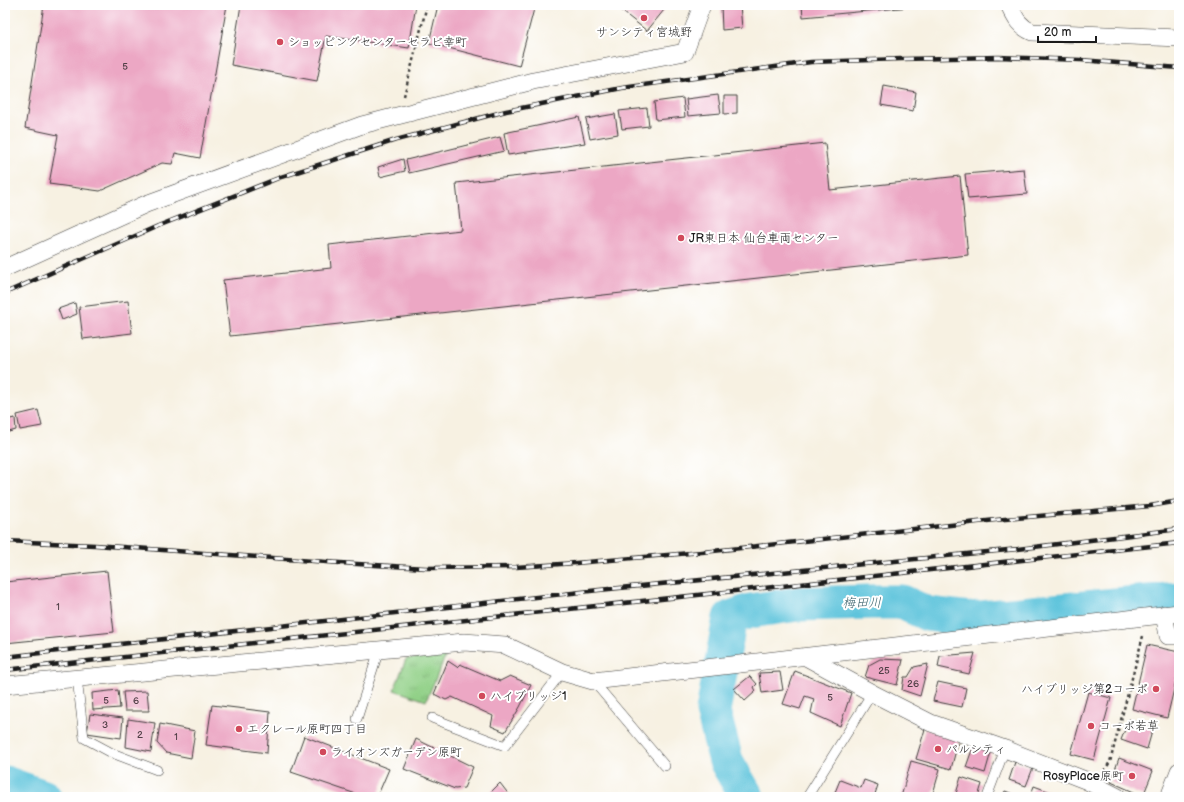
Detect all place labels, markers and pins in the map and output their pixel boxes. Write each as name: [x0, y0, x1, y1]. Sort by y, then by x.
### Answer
marker: サンシティ宮城野: [639, 13, 649, 23]
place label: サンシティ宮城野: [596, 25, 692, 40]
place label: ショッピングセンターセラビ幸町: [288, 35, 467, 50]
marker: ショッピングセンターセラビ幸町: [275, 37, 285, 47]
place label: JR東日本 仙台車両センター: [689, 231, 839, 246]
marker: JR東日本 仙台車両センター: [676, 233, 686, 243]
place label: ハイブリッジ第2コーポ: [1021, 682, 1148, 697]
marker: ハイブリッジ第2コーポ: [1151, 684, 1161, 694]
place label: ハイブリッジ1: [490, 689, 567, 704]
marker: ハイブリッジ1: [477, 691, 487, 701]
place label: コーポ若草: [1099, 719, 1159, 734]
marker: コーポ若草: [1086, 721, 1096, 731]
place label: エクレール原町四丁目: [247, 722, 367, 737]
marker: エクレール原町四丁目: [234, 724, 244, 734]
place label: パルシティ: [946, 742, 1006, 757]
marker: パルシティ: [933, 744, 943, 754]
place label: ライオンズガーデン原町: [331, 745, 462, 760]
marker: ライオンズガーデン原町: [318, 747, 328, 757]
place label: RosyPlace原町: [1043, 769, 1124, 784]
marker: RosyPlace原町: [1127, 771, 1137, 781]

